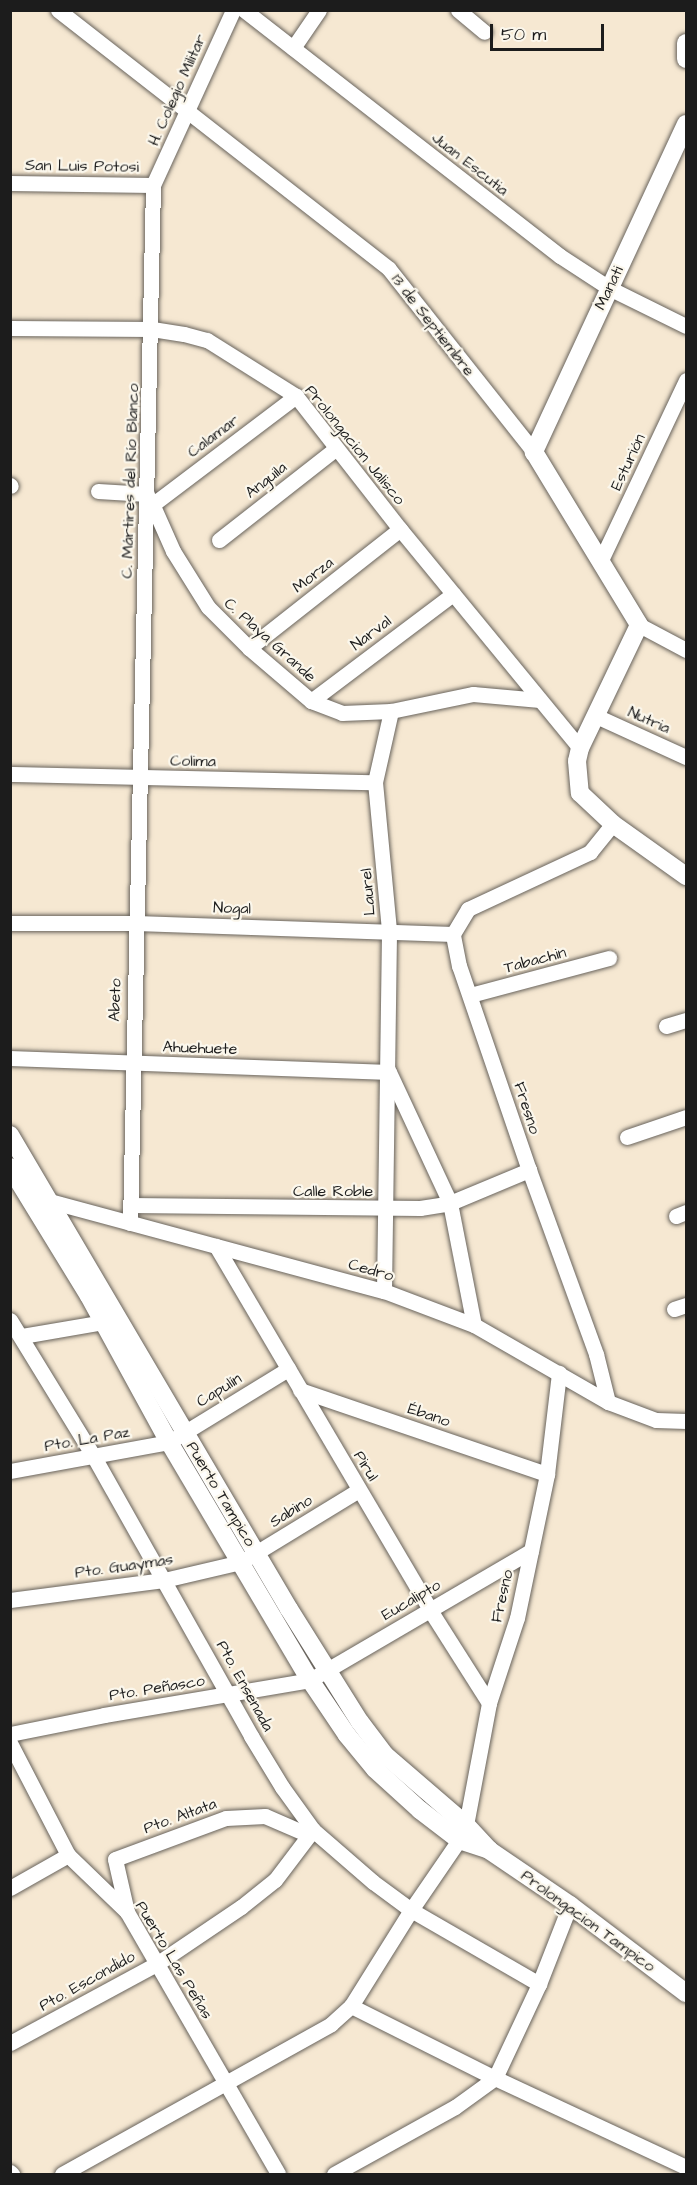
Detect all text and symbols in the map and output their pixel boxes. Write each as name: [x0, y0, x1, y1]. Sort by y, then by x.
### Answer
scale bar: [493, 12, 607, 50]
text: 50 m: [501, 22, 546, 47]
street label: H. Colegio Militar: [144, 31, 210, 149]
street label: Juan Escutia: [428, 128, 512, 200]
street label: San Luis Potosi: [25, 155, 139, 177]
street label: Manati: [590, 263, 628, 313]
street label: 13 de Septiembre: [387, 270, 479, 380]
street label: Prolongacion Jalisco: [301, 381, 409, 509]
street label: C. Mártires del Río Blanco: [117, 383, 143, 579]
street label: Calamar: [183, 410, 243, 462]
street label: Esturión: [607, 431, 649, 493]
street label: Anguila: [241, 458, 291, 502]
street label: Morza: [289, 553, 337, 597]
street label: C. Playa Grande: [220, 594, 320, 686]
street label: Narval: [347, 612, 395, 654]
street label: Nutria: [625, 702, 673, 738]
street label: Colima: [170, 751, 216, 771]
street label: Laurel: [356, 868, 380, 916]
street label: Nogal: [213, 898, 251, 918]
street label: Tabachin: [502, 942, 568, 978]
street label: Abeto: [105, 978, 125, 1022]
street label: Ahuehuete: [162, 1037, 238, 1059]
street label: Fresno: [510, 1080, 544, 1136]
street label: Calle Roble: [293, 1181, 373, 1201]
street label: Cedro: [346, 1254, 396, 1286]
street label: Capulín: [193, 1369, 245, 1411]
street label: Ébano: [405, 1399, 453, 1431]
street label: Pto. La Paz: [43, 1422, 131, 1456]
street label: Puerto Tampico: [182, 1438, 260, 1550]
street label: Pirul: [350, 1447, 382, 1485]
street label: Sabino: [266, 1490, 316, 1532]
street label: Pto. Guaymas: [74, 1550, 174, 1582]
street label: Fresno: [487, 1568, 517, 1624]
street label: Eucalipto: [378, 1575, 444, 1625]
street label: Pto. Ensenada: [212, 1637, 278, 1735]
street label: Pto. Peñasco: [108, 1671, 206, 1705]
street label: Pto. Altata: [141, 1794, 219, 1838]
street label: Prolongacion Tampico: [517, 1866, 659, 1976]
street label: Puerto Las Peñas: [131, 1897, 217, 2023]
street label: Pto. Escondido: [36, 1947, 138, 2015]

